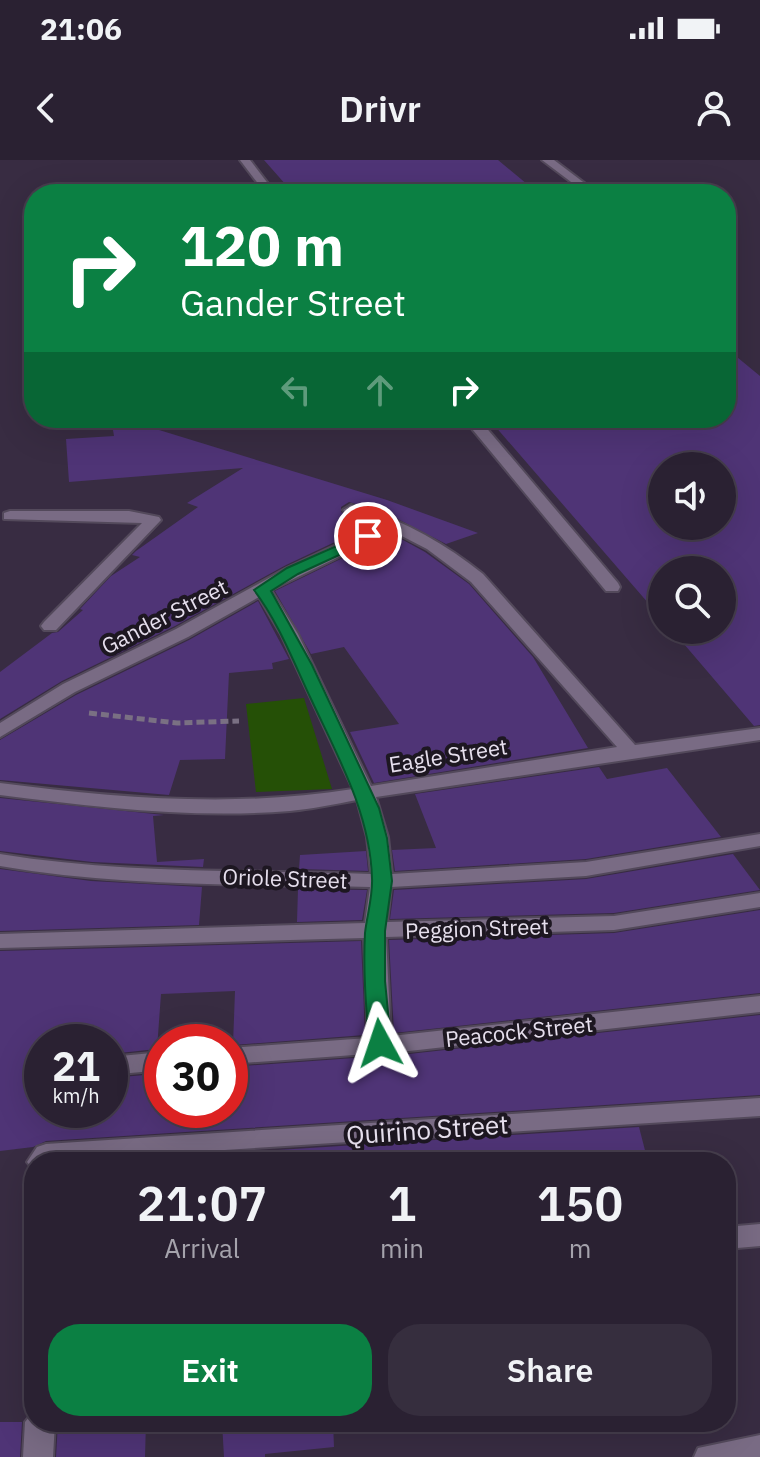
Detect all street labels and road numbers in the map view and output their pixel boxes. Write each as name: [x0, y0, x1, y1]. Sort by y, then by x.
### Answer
street label: Gander Street: [96, 572, 232, 660]
street label: Eagle Street: [387, 731, 509, 779]
street label: Oriole Street: [222, 861, 348, 895]
street label: Peggion Street: [404, 911, 550, 945]
street label: Peacock Street: [444, 1009, 594, 1053]
street label: Quirino Street: [345, 1106, 509, 1152]

